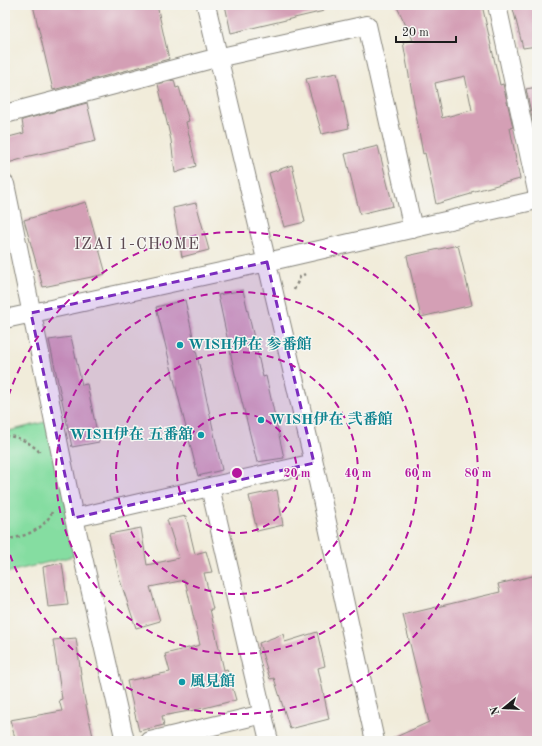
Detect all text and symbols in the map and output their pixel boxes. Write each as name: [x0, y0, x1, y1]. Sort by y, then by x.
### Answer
scale bar: [396, 18, 456, 44]
text: 20 m: [402, 27, 429, 39]
district label: IZAI 1-CHOME: [74, 237, 200, 253]
place label: WISH伊在 参番館: [188, 336, 312, 353]
marker: WISH伊在 参番館: [175, 340, 185, 350]
place label: WISH伊在 弐番館: [269, 411, 393, 428]
marker: WISH伊在 弐番館: [256, 415, 266, 425]
place label: WISH伊在 五番舘: [69, 426, 193, 443]
marker: WISH伊在 五番舘: [196, 430, 206, 440]
centre of rings: [230, 466, 244, 480]
text: 20 m: [284, 468, 311, 480]
text: 40 m: [345, 468, 372, 480]
text: 60 m: [405, 468, 432, 480]
text: 80 m: [465, 468, 492, 480]
place label: 風見館: [190, 673, 235, 690]
marker: 風見館: [177, 677, 187, 687]
north arrow: [484, 688, 524, 728]
text: N: [489, 704, 502, 716]

